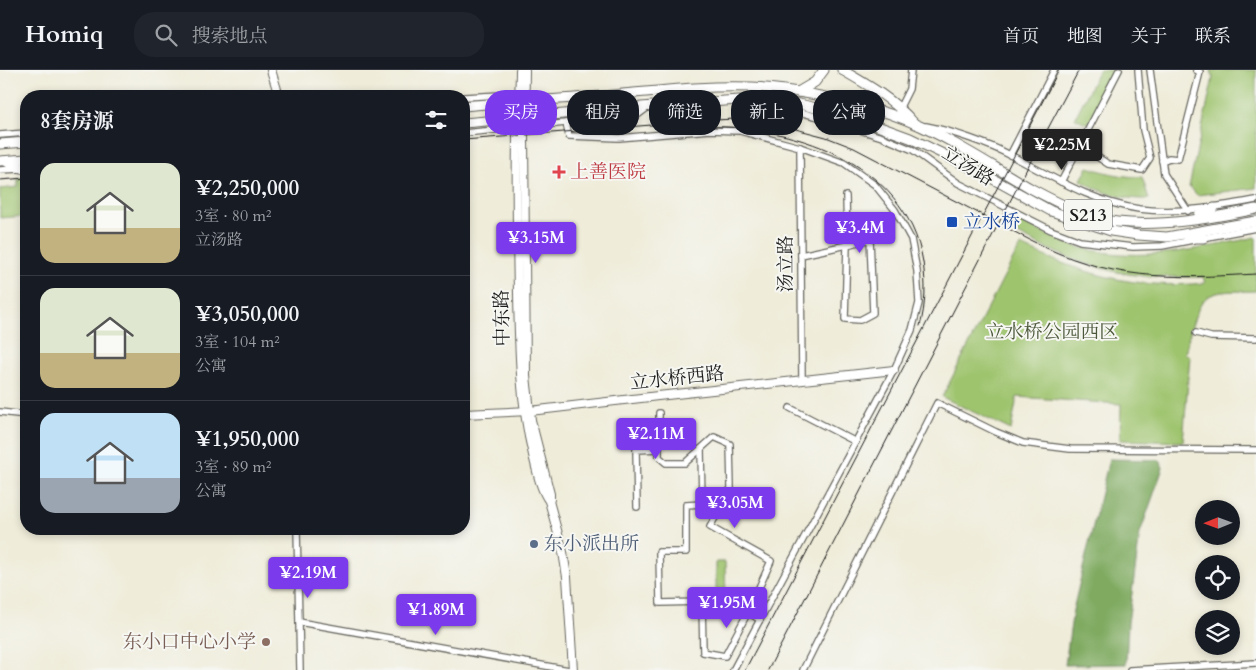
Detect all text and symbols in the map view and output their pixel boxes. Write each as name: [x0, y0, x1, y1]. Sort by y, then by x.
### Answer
search box: [134, 12, 484, 57]
text: Homiq: [25, 18, 104, 51]
icon: search: [152, 21, 180, 49]
text: 搜索地点: [192, 23, 268, 49]
text: 首页: [1003, 24, 1039, 49]
text: 地图: [1067, 24, 1103, 49]
text: 关于: [1131, 24, 1167, 49]
text: 联系: [1195, 24, 1231, 49]
chip: 买房: [485, 90, 557, 135]
chip: 租房: [567, 90, 639, 135]
chip: 筛选: [649, 90, 721, 135]
chip: 新上: [731, 90, 803, 135]
chip: 公寓: [813, 90, 885, 135]
icon: filters: [422, 106, 450, 134]
text: 8套房源: [40, 107, 114, 136]
pin: ¥2.25M: [1021, 128, 1103, 171]
text: ¥2.25M: [1033, 134, 1091, 156]
street label: 立汤路: [937, 140, 999, 192]
place label: 上善医院: [570, 159, 646, 185]
marker: 上善医院: [552, 165, 566, 179]
text: ¥2,250,000: [195, 174, 299, 203]
icon: home: [80, 183, 140, 243]
road number: S213: [1064, 200, 1112, 230]
text: 3室 · 80 m²: [195, 205, 271, 227]
place label: 立水桥: [963, 209, 1020, 235]
pin: ¥3.4M: [825, 212, 895, 254]
marker: 立水桥: [945, 215, 959, 229]
text: ¥3.4M: [835, 217, 885, 239]
pin: ¥3.15M: [495, 222, 577, 264]
text: ¥3.15M: [507, 227, 565, 249]
text: 立汤路: [195, 229, 243, 251]
street label: 汤立路: [773, 235, 799, 293]
street label: 中东路: [489, 289, 515, 347]
text: ¥3,050,000: [195, 300, 299, 329]
icon: home: [80, 308, 140, 368]
park label: 立水桥公园西区: [985, 319, 1119, 345]
text: 3室 · 104 m²: [195, 331, 280, 353]
text: 公寓: [195, 355, 227, 377]
street label: 立水桥西路: [628, 360, 726, 396]
pin: ¥2.11M: [615, 418, 697, 460]
text: ¥2.11M: [627, 423, 685, 445]
text: ¥1,950,000: [195, 425, 299, 454]
icon: home: [80, 433, 140, 493]
text: 3室 · 89 m²: [195, 456, 271, 478]
text: 公寓: [195, 480, 227, 502]
pin: ¥3.05M: [694, 486, 776, 529]
text: ¥3.05M: [706, 492, 764, 514]
north arrow: [1195, 500, 1240, 545]
map controls: [1195, 500, 1240, 655]
place label: 东小派出所: [544, 531, 639, 557]
marker: 东小派出所: [528, 538, 540, 550]
button: locate: [1195, 555, 1240, 600]
pin: ¥2.19M: [267, 556, 349, 599]
text: ¥2.19M: [279, 562, 337, 584]
pin: ¥1.95M: [686, 586, 768, 629]
text: ¥1.95M: [698, 592, 756, 614]
pin: ¥1.89M: [395, 594, 477, 636]
text: ¥1.89M: [407, 599, 465, 621]
button: layers: [1195, 610, 1240, 655]
place label: 东小口中心小学: [123, 629, 256, 655]
marker: 东小口中心小学: [260, 636, 272, 648]

